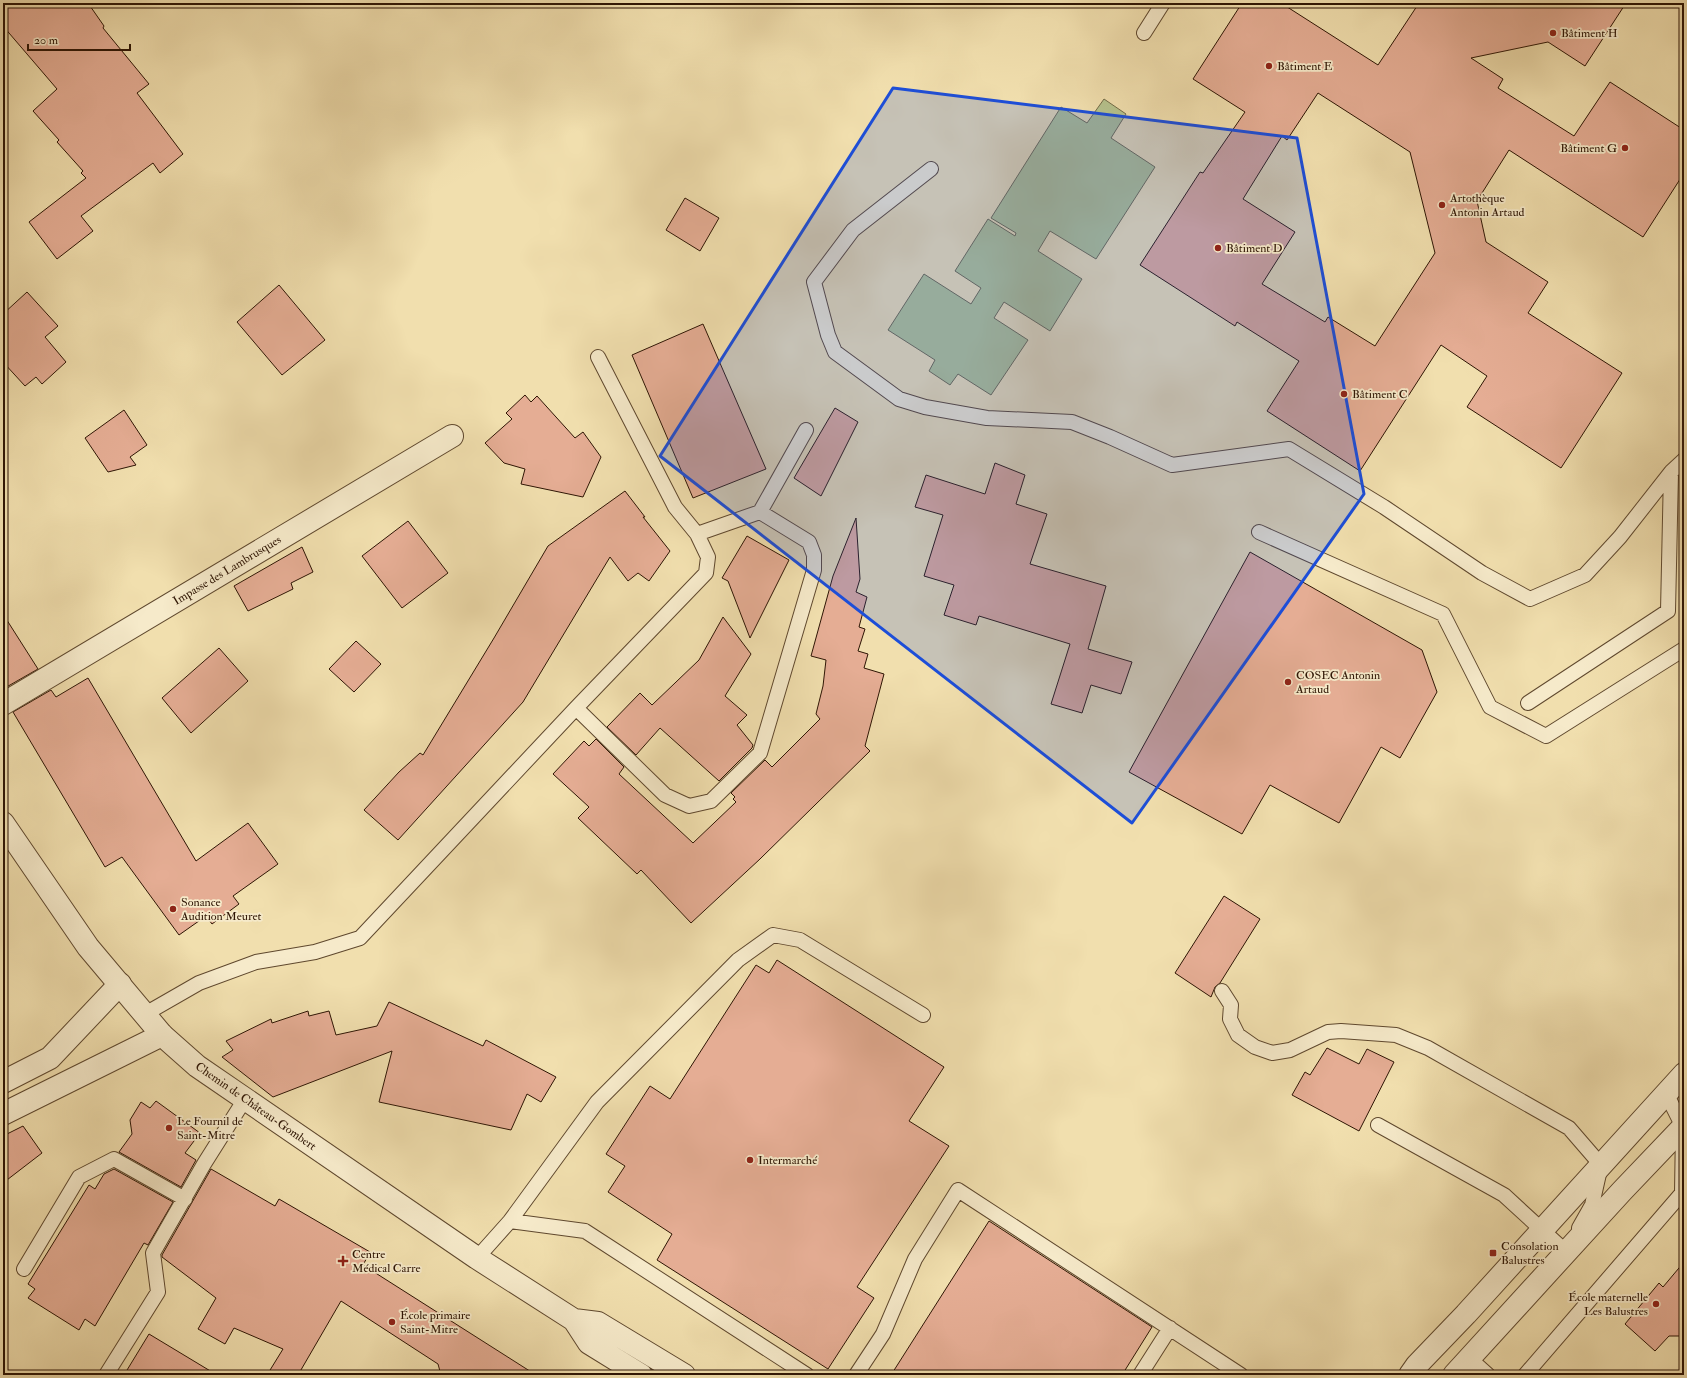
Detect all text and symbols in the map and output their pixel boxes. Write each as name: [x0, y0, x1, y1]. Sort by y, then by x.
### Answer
scale bar: [28, 26, 130, 52]
place label: Bâtiment H: [1561, 26, 1618, 41]
marker: Bâtiment H: [1548, 28, 1558, 38]
text: 20 m: [34, 33, 59, 48]
place label: Bâtiment E: [1277, 59, 1333, 74]
marker: Bâtiment E: [1264, 61, 1274, 71]
place label: Bâtiment G: [1560, 141, 1617, 156]
marker: Bâtiment G: [1620, 143, 1630, 153]
place label: Artothèque Antonin Artaud: [1449, 191, 1525, 220]
marker: Artothèque Antonin Artaud: [1437, 200, 1447, 210]
place label: Bâtiment D: [1226, 241, 1283, 256]
marker: Bâtiment D: [1213, 243, 1223, 253]
place label: Bâtiment C: [1352, 387, 1408, 402]
marker: Bâtiment C: [1339, 389, 1349, 399]
street label: Impasse des Lambrusques: [170, 532, 284, 609]
place label: COSEC Antonin Artaud: [1295, 668, 1380, 697]
marker: COSEC Antonin Artaud: [1283, 677, 1293, 687]
place label: Sonance Audition Meuret: [180, 895, 261, 924]
marker: Sonance Audition Meuret: [168, 904, 178, 914]
street label: Chemin de Château-Gombert: [192, 1059, 319, 1154]
place label: Le Fournil de Saint-Mitre: [177, 1114, 243, 1143]
marker: Le Fournil de Saint-Mitre: [164, 1123, 174, 1133]
place label: Intermarché: [758, 1153, 818, 1168]
marker: Intermarché: [745, 1155, 755, 1165]
place label: Consolation Balustres: [1501, 1239, 1559, 1268]
place label: Centre Médical Carre: [352, 1247, 420, 1276]
marker: Consolation Balustres: [1488, 1248, 1498, 1258]
marker: Centre Médical Carre: [337, 1255, 349, 1267]
place label: École maternelle Les Balustres: [1568, 1290, 1648, 1319]
marker: École maternelle Les Balustres: [1651, 1299, 1661, 1309]
place label: École primaire Saint-Mitre: [400, 1308, 470, 1337]
marker: École primaire Saint-Mitre: [387, 1317, 397, 1327]

